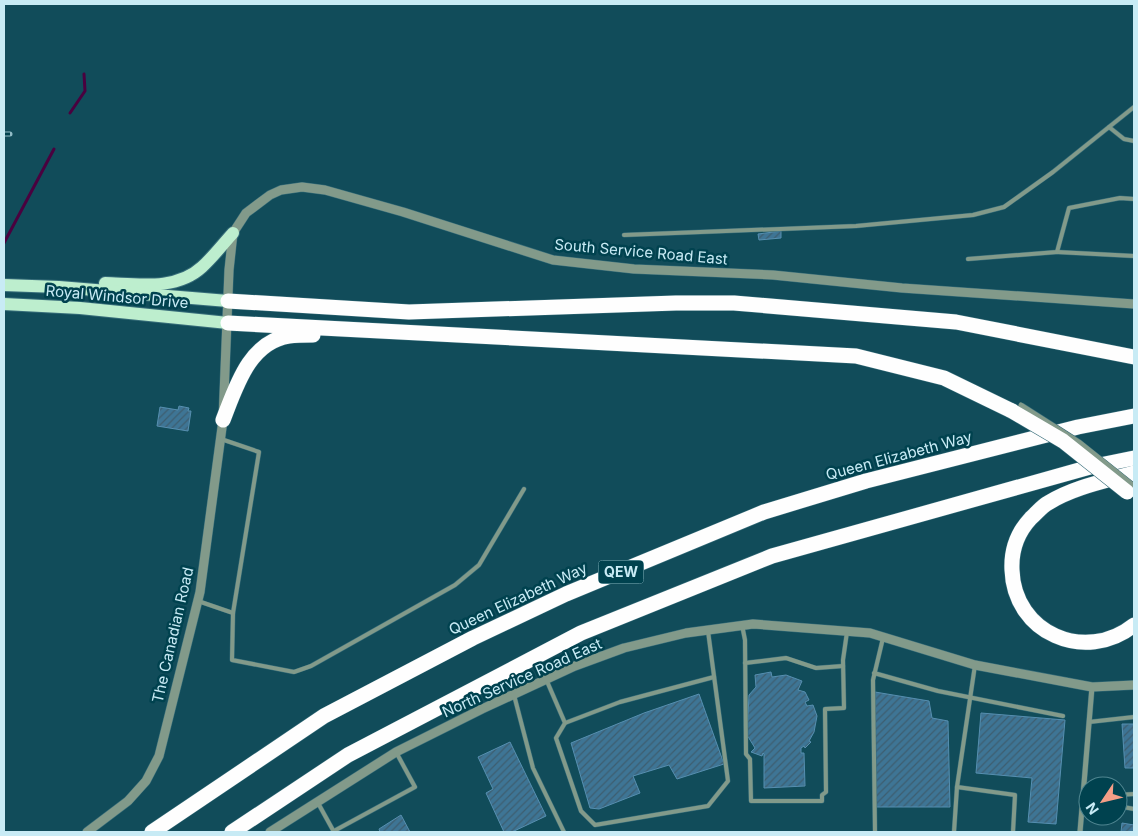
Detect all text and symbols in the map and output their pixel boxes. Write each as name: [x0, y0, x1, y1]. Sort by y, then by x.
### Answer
street label: South Service Road East: [554, 234, 729, 269]
street label: Royal Windsor Drive: [45, 281, 189, 312]
street label: Queen Elizabeth Way: [824, 427, 975, 484]
street label: Queen Elizabeth Way: [446, 558, 591, 639]
road number: QEW: [598, 560, 644, 584]
street label: The Canadian Road: [148, 565, 197, 705]
street label: North Service Road East: [439, 634, 605, 721]
north arrow: [1078, 776, 1128, 826]
text: N: [1082, 799, 1102, 818]

